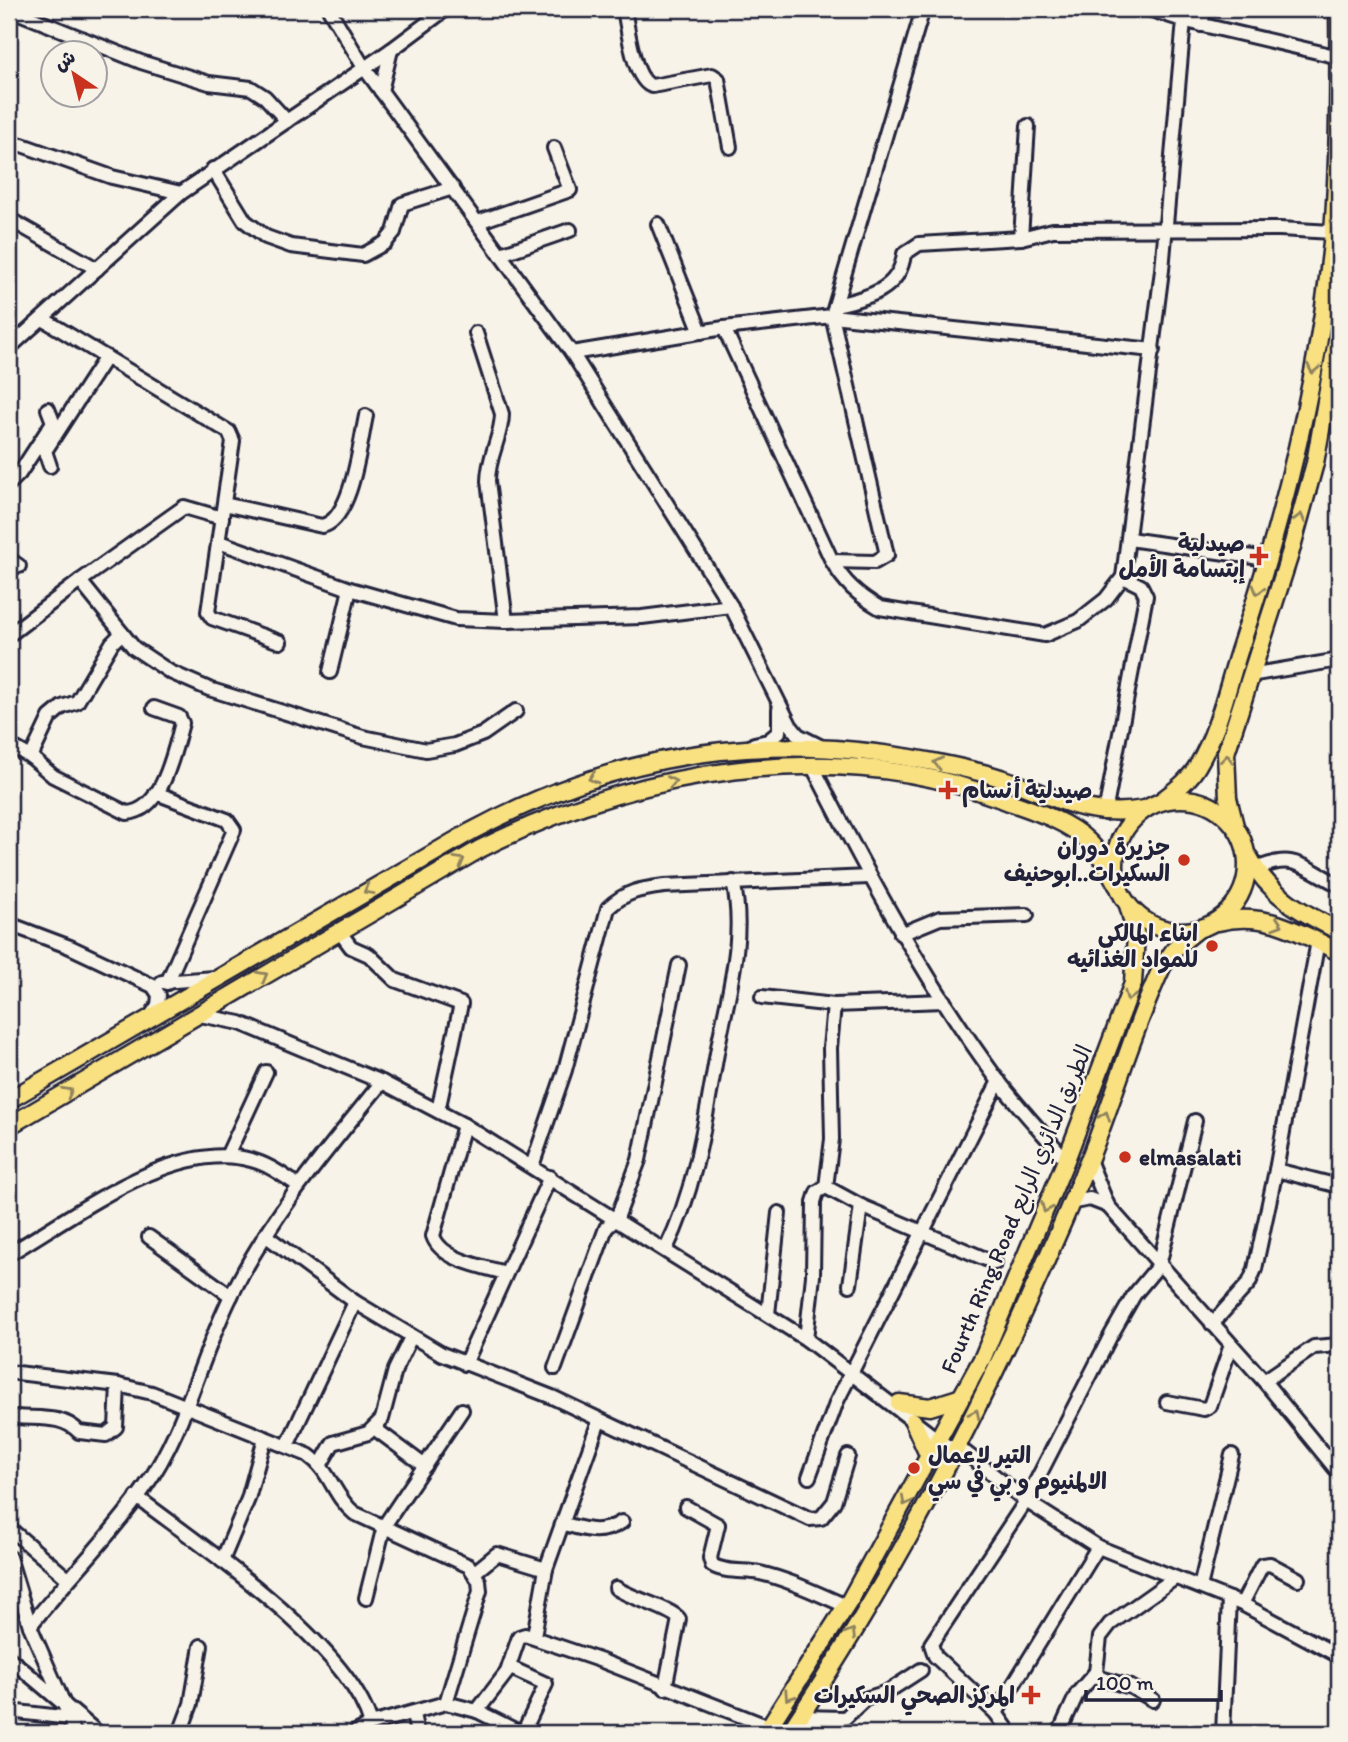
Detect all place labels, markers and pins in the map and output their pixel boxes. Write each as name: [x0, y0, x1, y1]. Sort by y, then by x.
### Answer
place label: صيدلية إبتسامة الأمل: [1119, 529, 1245, 584]
marker: صيدلية إبتسامة الأمل: [1251, 548, 1267, 564]
place label: صيدلية أنسام: [962, 776, 1092, 808]
marker: صيدلية أنسام: [940, 782, 956, 798]
place label: جزيرة دوران السكيرات..ابوحنيف: [1004, 833, 1170, 888]
marker: جزيرة دوران السكيرات..ابوحنيف: [1176, 852, 1192, 868]
place label: ابناء المالكي للمواد الغذائيه: [1067, 919, 1198, 974]
marker: ابناء المالكي للمواد الغذائيه: [1204, 938, 1220, 954]
place label: elmasalati: [1139, 1143, 1242, 1171]
marker: elmasalati: [1117, 1149, 1133, 1165]
place label: التير لاعمال الالمنيوم و بي في سي: [928, 1441, 1107, 1502]
marker: التير لاعمال الالمنيوم و بي في سي: [906, 1460, 922, 1476]
place label: المركز الصحي السكيرات: [814, 1681, 1015, 1716]
marker: المركز الصحي السكيرات: [1021, 1685, 1041, 1705]

